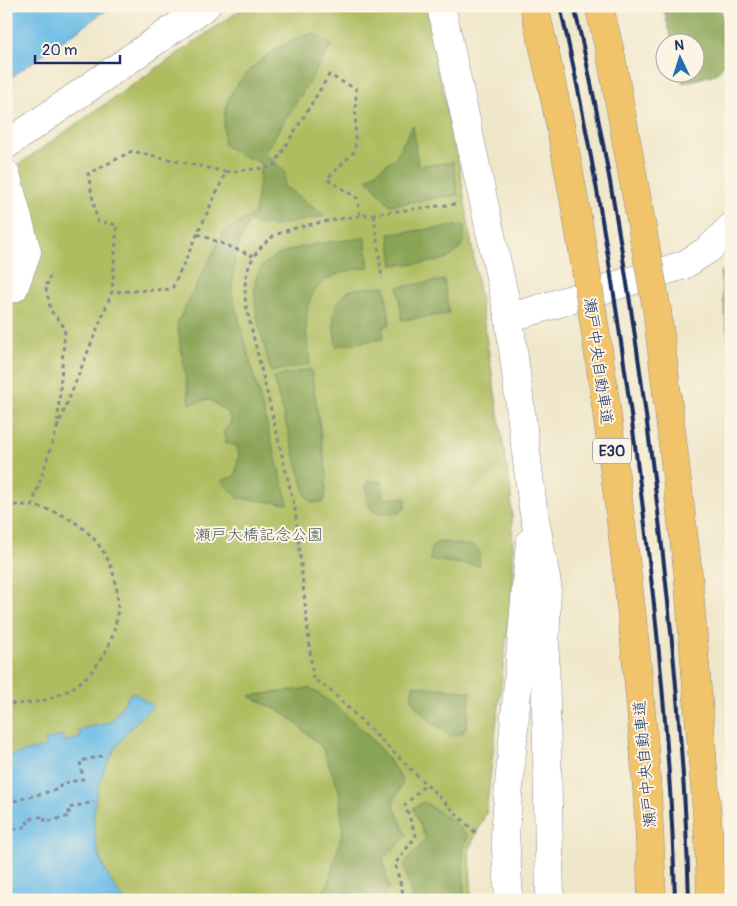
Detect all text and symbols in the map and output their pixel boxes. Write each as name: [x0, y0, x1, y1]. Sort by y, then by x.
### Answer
scale bar: [35, 32, 120, 64]
north arrow: [654, 32, 704, 82]
text: N: [674, 37, 684, 54]
text: 20 m: [42, 41, 77, 60]
street label: 瀬戸中央自動車道: [579, 296, 617, 426]
road number: E30: [593, 438, 631, 464]
park label: 瀬戸大橋記念公園: [195, 525, 323, 545]
street label: 瀬戸中央自動車道: [629, 699, 661, 829]

